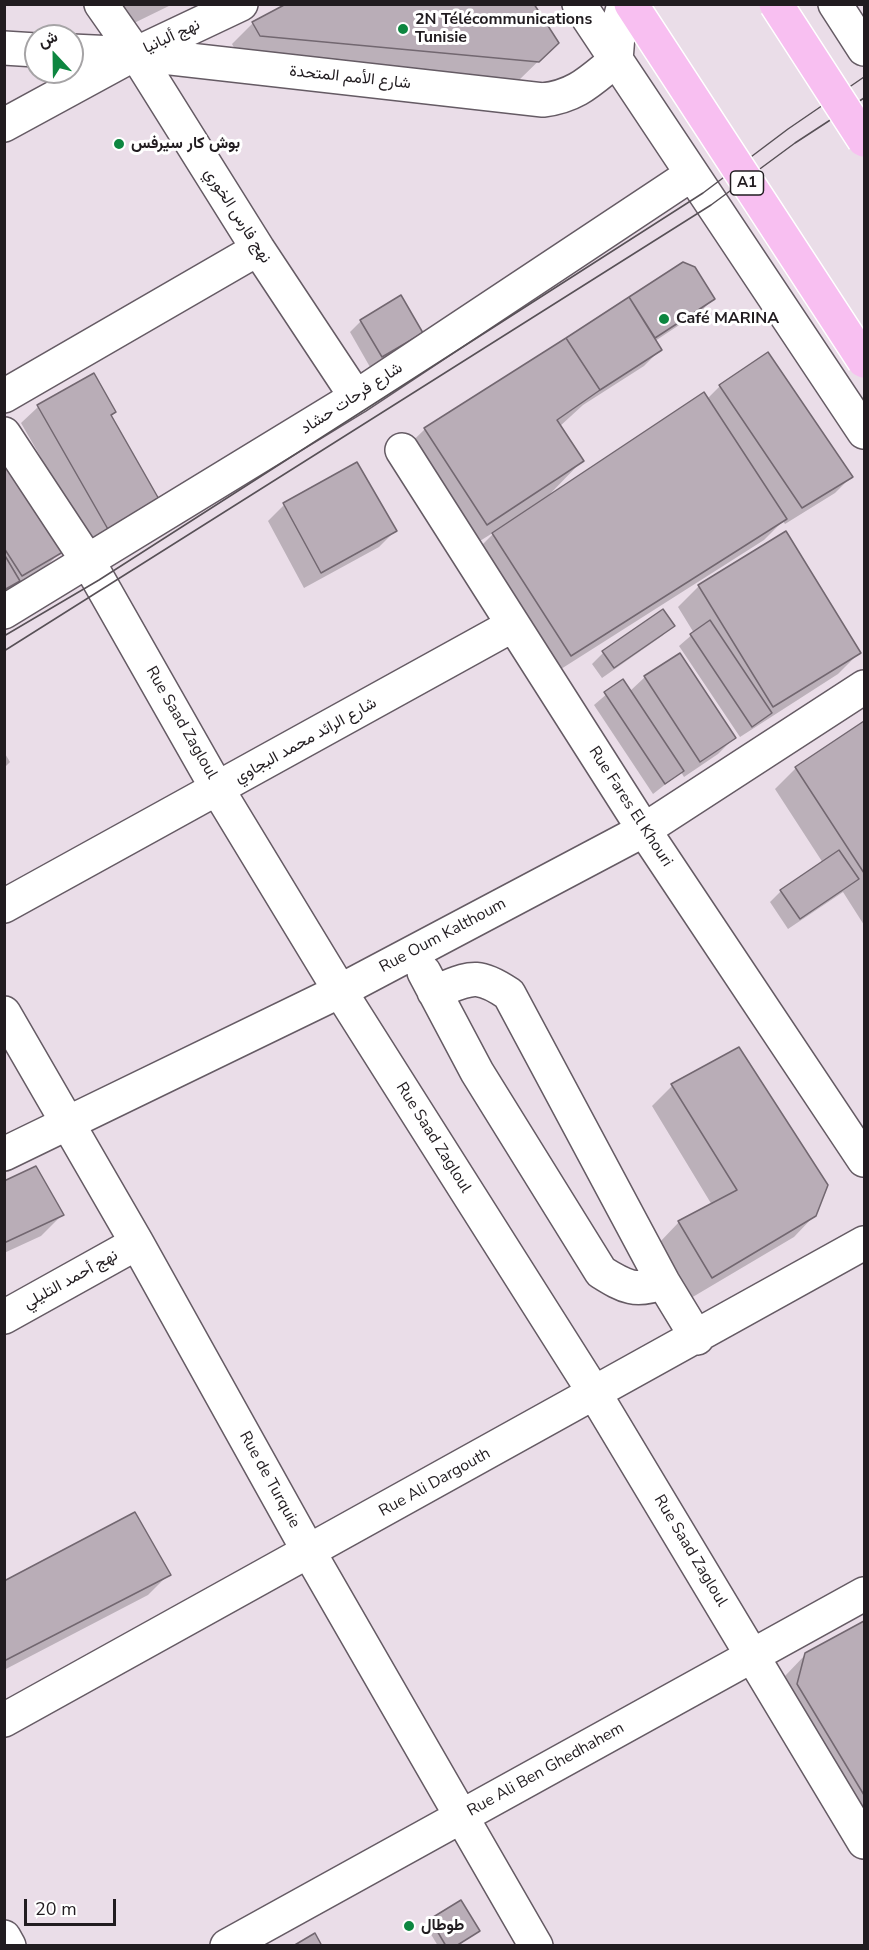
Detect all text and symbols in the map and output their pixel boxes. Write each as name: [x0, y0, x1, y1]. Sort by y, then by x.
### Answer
place label: 2N Télécommunications Tunisie: [415, 10, 592, 48]
street label: نهج ألبانيا: [141, 16, 203, 58]
marker: 2N Télécommunications Tunisie: [396, 22, 410, 36]
north arrow: [24, 24, 84, 84]
text: ش: [35, 25, 61, 53]
street label: شارع الأمم المتحدة: [288, 62, 412, 94]
place label: بوش كار سيرفس: [131, 134, 240, 154]
marker: بوش كار سيرفس: [112, 137, 126, 151]
street label: نهج فارس الخوري: [199, 165, 275, 267]
road number: A1: [730, 171, 764, 195]
place label: Café MARINA: [676, 309, 779, 329]
marker: Café MARINA: [657, 312, 671, 326]
street label: شارع فرحات حشاد: [297, 359, 407, 439]
street label: Rue Saad Zagloul: [141, 663, 221, 783]
street label: شارع الرائد محمد البجاوي: [232, 694, 380, 788]
street label: Rue Fares El Khouri: [584, 743, 676, 871]
street label: Rue Oum Kalthoum: [376, 894, 510, 978]
street label: Rue Saad Zagloul: [391, 1079, 475, 1197]
street label: نهج أحمد التليلي: [21, 1246, 121, 1314]
street label: Rue de Turquie: [234, 1428, 304, 1532]
street label: Rue Ali Dargouth: [376, 1444, 494, 1522]
street label: Rue Saad Zagloul: [649, 1492, 731, 1610]
street label: Rue Ali Ben Ghedhahem: [464, 1719, 628, 1821]
scale bar: [27, 1887, 118, 1925]
text: 20 m: [35, 1897, 77, 1921]
place label: طوطال: [421, 1916, 464, 1936]
marker: طوطال: [402, 1919, 416, 1933]

